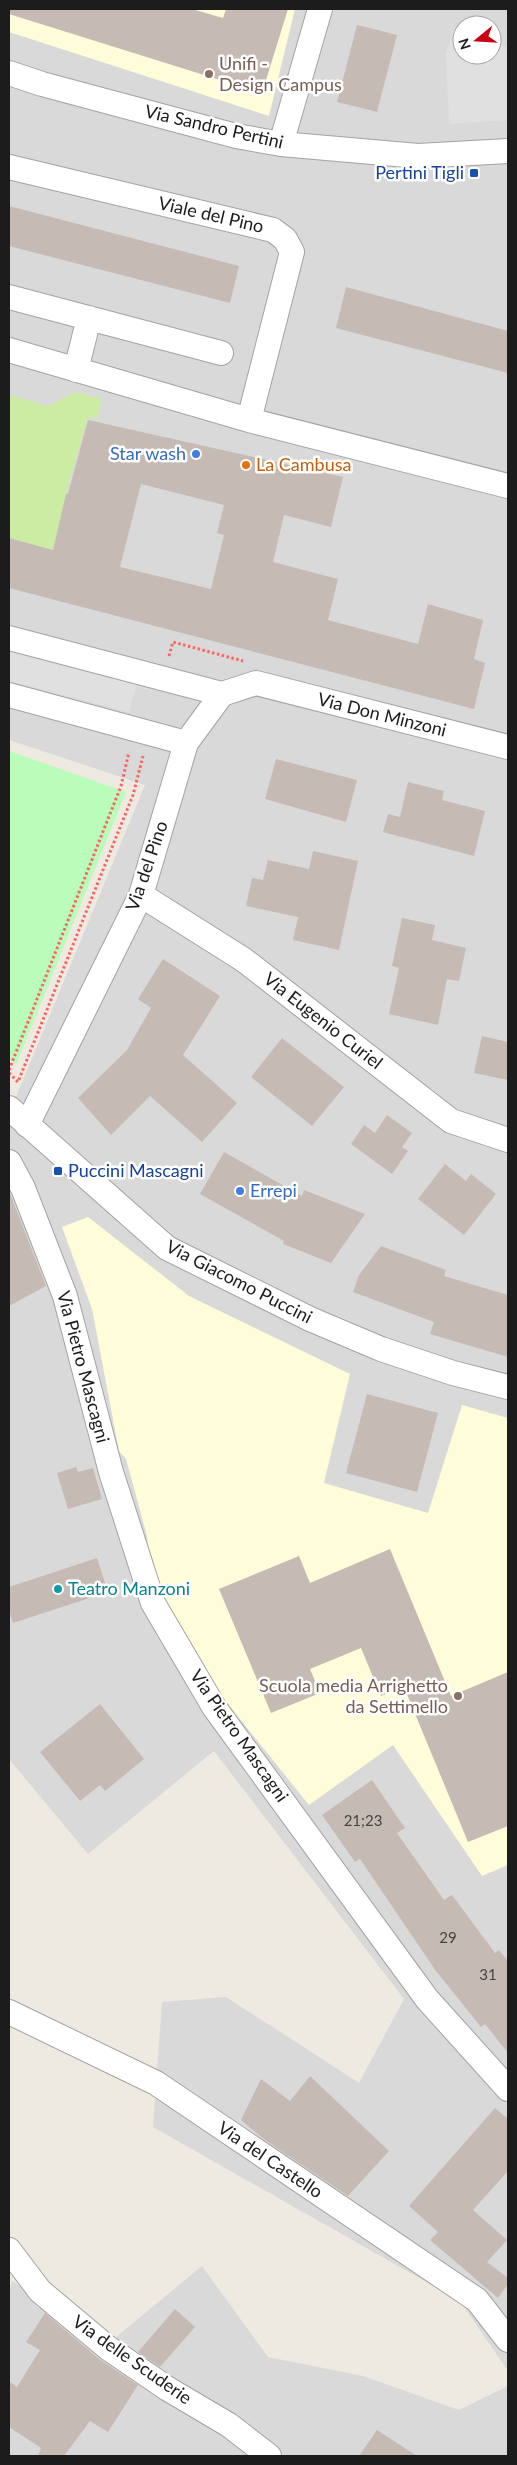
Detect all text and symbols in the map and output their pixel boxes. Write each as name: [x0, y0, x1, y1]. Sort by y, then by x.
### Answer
north arrow: [452, 15, 502, 65]
text: N: [454, 36, 474, 52]
place label: Unifi - Design Campus: [219, 52, 342, 95]
marker: Unifi - Design Campus: [203, 68, 215, 80]
street label: Via Sandro Pertini: [143, 99, 286, 153]
place label: Pertini Tigli: [375, 161, 464, 183]
marker: Pertini Tigli: [468, 167, 480, 179]
street label: Viale del Pino: [156, 191, 266, 237]
place label: Star wash: [110, 442, 186, 464]
marker: Star wash: [190, 448, 202, 460]
place label: La Cambusa: [256, 453, 351, 475]
marker: La Cambusa: [240, 459, 252, 471]
street label: Via Don Minzoni: [316, 687, 449, 741]
street label: Via del Pino: [120, 818, 172, 914]
street label: Via Eugenio Curiel: [260, 967, 387, 1073]
place label: Puccini Mascagni: [68, 1159, 204, 1181]
marker: Puccini Mascagni: [52, 1165, 64, 1177]
place label: Errepi: [250, 1179, 297, 1201]
marker: Errepi: [234, 1185, 246, 1197]
street label: Via Giacomo Puccini: [163, 1235, 316, 1327]
street label: Via Pietro Mascagni: [53, 1288, 115, 1445]
place label: Teatro Manzoni: [68, 1577, 190, 1599]
marker: Teatro Manzoni: [52, 1583, 64, 1595]
street label: Via Pietro Mascagni: [186, 1665, 294, 1806]
place label: Scuola media Arrighetto da Settimello: [259, 1674, 448, 1717]
marker: Scuola media Arrighetto da Settimello: [452, 1690, 464, 1702]
house number: 21;23: [344, 1811, 382, 1829]
house number: 29: [439, 1928, 457, 1946]
house number: 31: [479, 1965, 497, 1983]
street label: Via del Castello: [214, 2116, 327, 2202]
street label: Via delle Scuderie: [69, 2310, 196, 2409]

